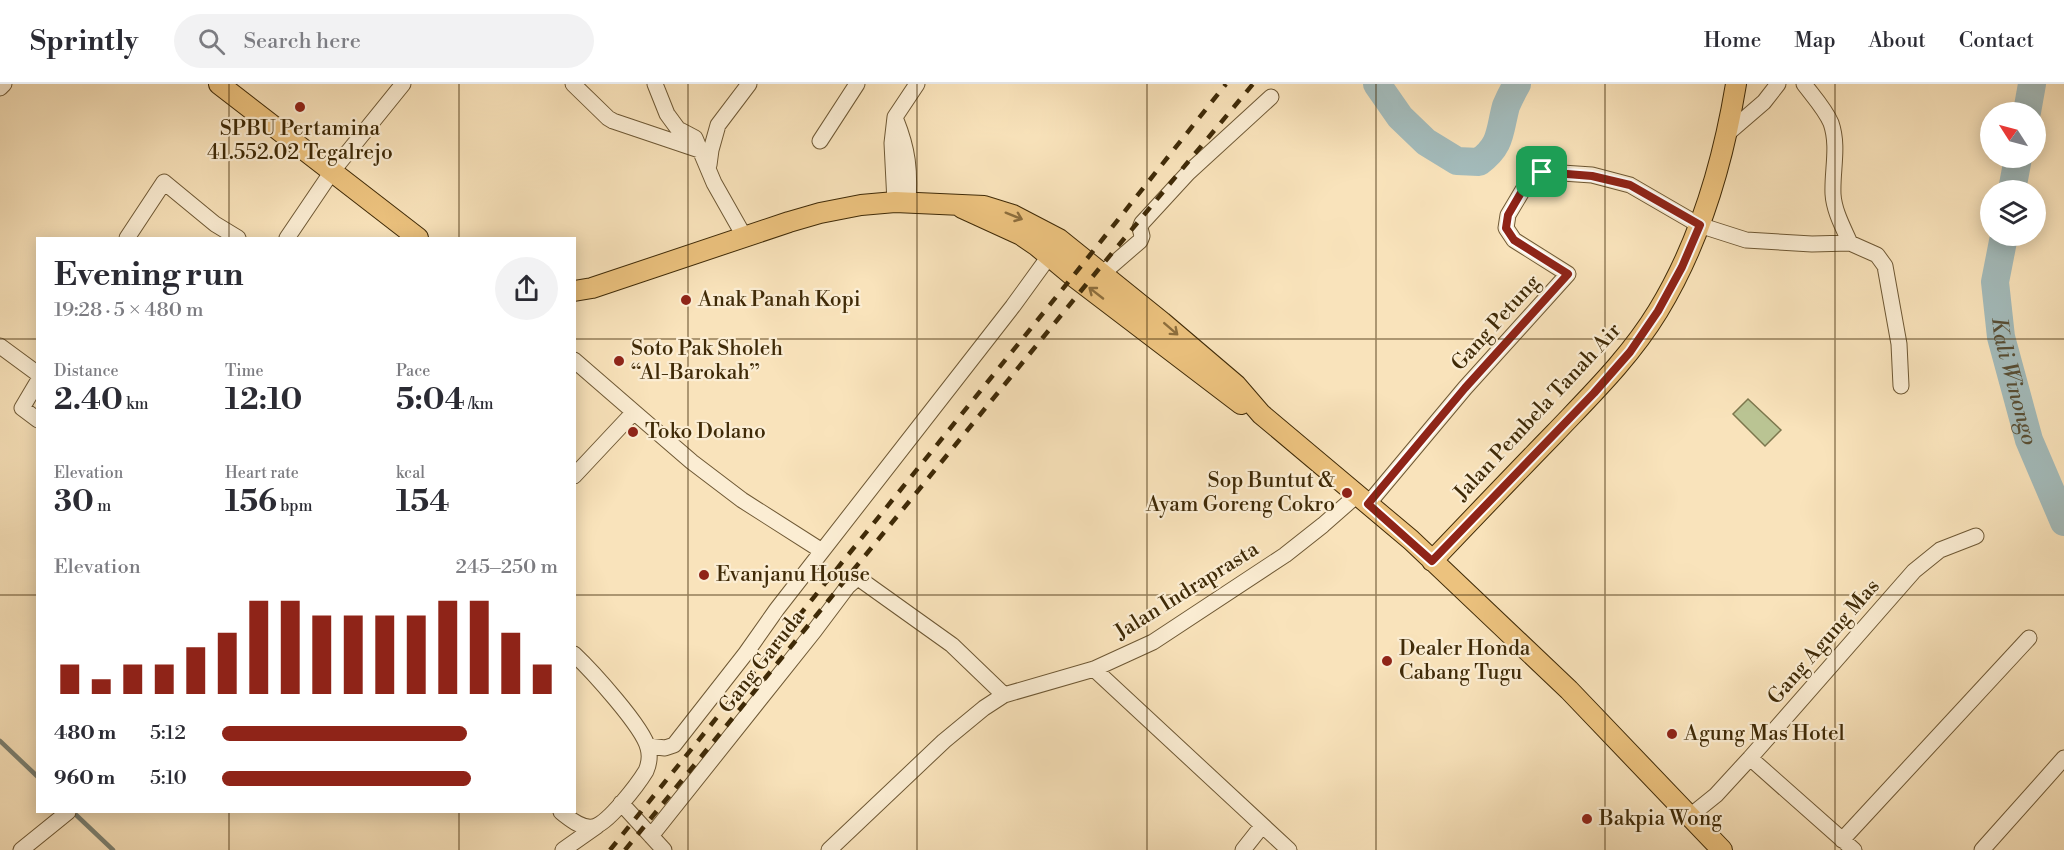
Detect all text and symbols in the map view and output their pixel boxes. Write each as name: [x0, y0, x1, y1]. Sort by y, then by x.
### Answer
search box: [174, 14, 594, 68]
text: Sprintly: [30, 24, 138, 59]
icon: search: [195, 25, 228, 58]
text: Search here: [243, 28, 361, 55]
text: Home: [1704, 28, 1761, 54]
text: Map: [1794, 28, 1836, 54]
text: About: [1869, 28, 1926, 54]
text: Contact: [1959, 28, 2034, 54]
marker: SPBU Pertamina 41.552.02 Tegalrejo: [293, 100, 307, 114]
north arrow: [1980, 102, 2046, 168]
map controls: [1980, 102, 2046, 246]
place label: SPBU Pertamina 41.552.02 Tegalrejo: [207, 116, 393, 166]
pin: [1516, 146, 1567, 197]
icon: arrive: [1525, 155, 1558, 188]
button: layers: [1980, 180, 2046, 246]
one-way arrow: [1004, 211, 1022, 222]
text: Evening run: [54, 255, 243, 296]
button: share: [495, 257, 558, 320]
street label: Gang Petung: [1446, 270, 1546, 376]
place label: Anak Panah Kopi: [697, 287, 861, 313]
one-way arrow: [1088, 287, 1104, 300]
marker: Anak Panah Kopi: [679, 293, 693, 307]
text: 19:28 · 5 × 480 m: [54, 298, 204, 323]
water label: Kali Winongo: [1985, 316, 2043, 448]
street label: Jalan Pembela Tanah Air: [1448, 318, 1627, 507]
one-way arrow: [1163, 322, 1178, 336]
place label: Soto Pak Sholeh “Al-Barokah”: [631, 336, 783, 386]
marker: Soto Pak Sholeh “Al-Barokah”: [612, 354, 626, 368]
text: Distance: [54, 361, 119, 381]
text: Time: [225, 361, 264, 381]
text: Pace: [396, 361, 430, 381]
text: 2.40: [54, 381, 123, 419]
text: 12:10: [225, 381, 302, 419]
text: 5:04: [396, 381, 465, 419]
text: km: [123, 394, 149, 414]
text: /km: [465, 394, 493, 414]
place label: Toko Dolano: [645, 419, 766, 445]
marker: Toko Dolano: [626, 425, 640, 439]
text: Elevation: [54, 463, 123, 483]
text: Heart rate: [225, 463, 299, 483]
text: kcal: [396, 463, 425, 483]
place label: Sop Buntut & Ayam Goreng Cokro: [1145, 468, 1335, 518]
text: 30: [54, 483, 94, 521]
text: 156: [225, 483, 277, 521]
text: 154: [396, 483, 450, 521]
marker: Sop Buntut & Ayam Goreng Cokro: [1340, 486, 1354, 500]
text: m: [94, 496, 111, 516]
text: bpm: [277, 496, 313, 516]
street label: Jalan Indraprasta: [1109, 536, 1264, 646]
text: Elevation: [54, 555, 141, 580]
text: 245–250 m: [455, 555, 558, 580]
place label: Evanjanu House: [716, 562, 870, 588]
marker: Evanjanu House: [697, 568, 711, 582]
street label: Gang Agung Mas: [1762, 574, 1886, 710]
street label: Gang Garuda: [714, 605, 811, 719]
place label: Dealer Honda Cabang Tugu: [1399, 636, 1531, 686]
marker: Dealer Honda Cabang Tugu: [1380, 654, 1394, 668]
text: 480 m: [54, 721, 116, 746]
text: 5:12: [150, 721, 186, 746]
place label: Agung Mas Hotel: [1683, 721, 1845, 747]
marker: Agung Mas Hotel: [1665, 727, 1679, 741]
text: 960 m: [54, 766, 115, 791]
text: 5:10: [150, 766, 187, 791]
place label: Bakpia Wong: [1598, 806, 1722, 832]
marker: Bakpia Wong: [1580, 812, 1594, 826]

